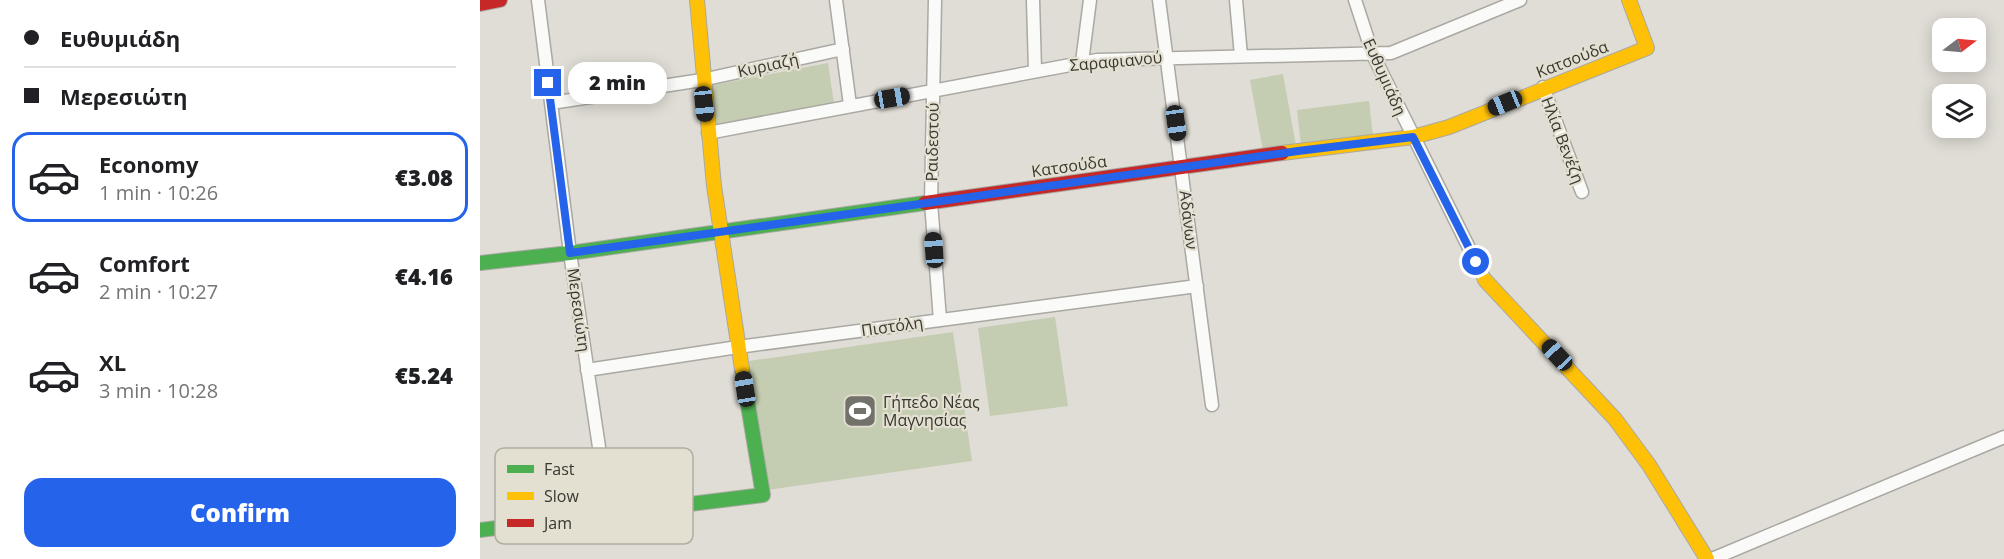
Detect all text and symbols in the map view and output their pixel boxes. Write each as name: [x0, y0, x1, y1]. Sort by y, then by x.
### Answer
north arrow: [1932, 18, 1986, 72]
map controls: [1932, 18, 1986, 138]
text: Ευθυμιάδη: [60, 23, 180, 53]
street label: Ευθυμιάδη: [1358, 35, 1412, 119]
street label: Κατσούδα: [1533, 35, 1611, 83]
street label: Σαραφιανού: [1069, 46, 1163, 76]
street label: Κυριαζή: [735, 48, 801, 82]
callout: 2 min: [569, 62, 668, 104]
route end: [534, 69, 561, 96]
text: 2 min: [589, 69, 646, 96]
text: Μερεσιώτη: [60, 81, 187, 111]
button: layers: [1932, 84, 1986, 138]
car: [693, 85, 715, 123]
car: [873, 86, 911, 110]
car: [1485, 88, 1525, 118]
street label: Ηλία Βενέζη: [1536, 93, 1590, 187]
street label: Ραιδεστού: [920, 102, 944, 182]
car: [1165, 104, 1187, 142]
text: Economy: [99, 149, 198, 179]
icon: car: [27, 150, 81, 204]
street label: Κατσούδα: [1030, 150, 1108, 182]
text: €3.08: [395, 162, 453, 192]
text: 1 min · 10:26: [99, 179, 218, 206]
street label: Αδάνων: [1174, 189, 1204, 251]
car: [924, 231, 944, 269]
text: Comfort: [99, 248, 190, 278]
route start: [1462, 248, 1489, 275]
icon: car: [27, 249, 81, 303]
text: €4.16: [395, 261, 453, 291]
street label: Μερεσιώτη: [562, 267, 596, 353]
text: 2 min · 10:27: [99, 278, 218, 305]
street label: Πιστόλη: [860, 311, 924, 341]
car: [1538, 336, 1576, 374]
text: XL: [99, 347, 126, 377]
icon: car: [27, 348, 81, 402]
text: €5.24: [395, 360, 453, 390]
car: [733, 370, 757, 408]
text: 3 min · 10:28: [99, 377, 218, 404]
place label: Γήπεδο Νέας Μαγνησίας: [883, 391, 980, 431]
sports icon: Γήπεδο Νέας Μαγνησίας: [842, 393, 878, 429]
legend: [495, 448, 693, 544]
text: Fast: [544, 458, 575, 480]
button: Confirm: [24, 478, 456, 547]
text: Slow: [544, 485, 579, 507]
text: Jam: [542, 512, 572, 534]

